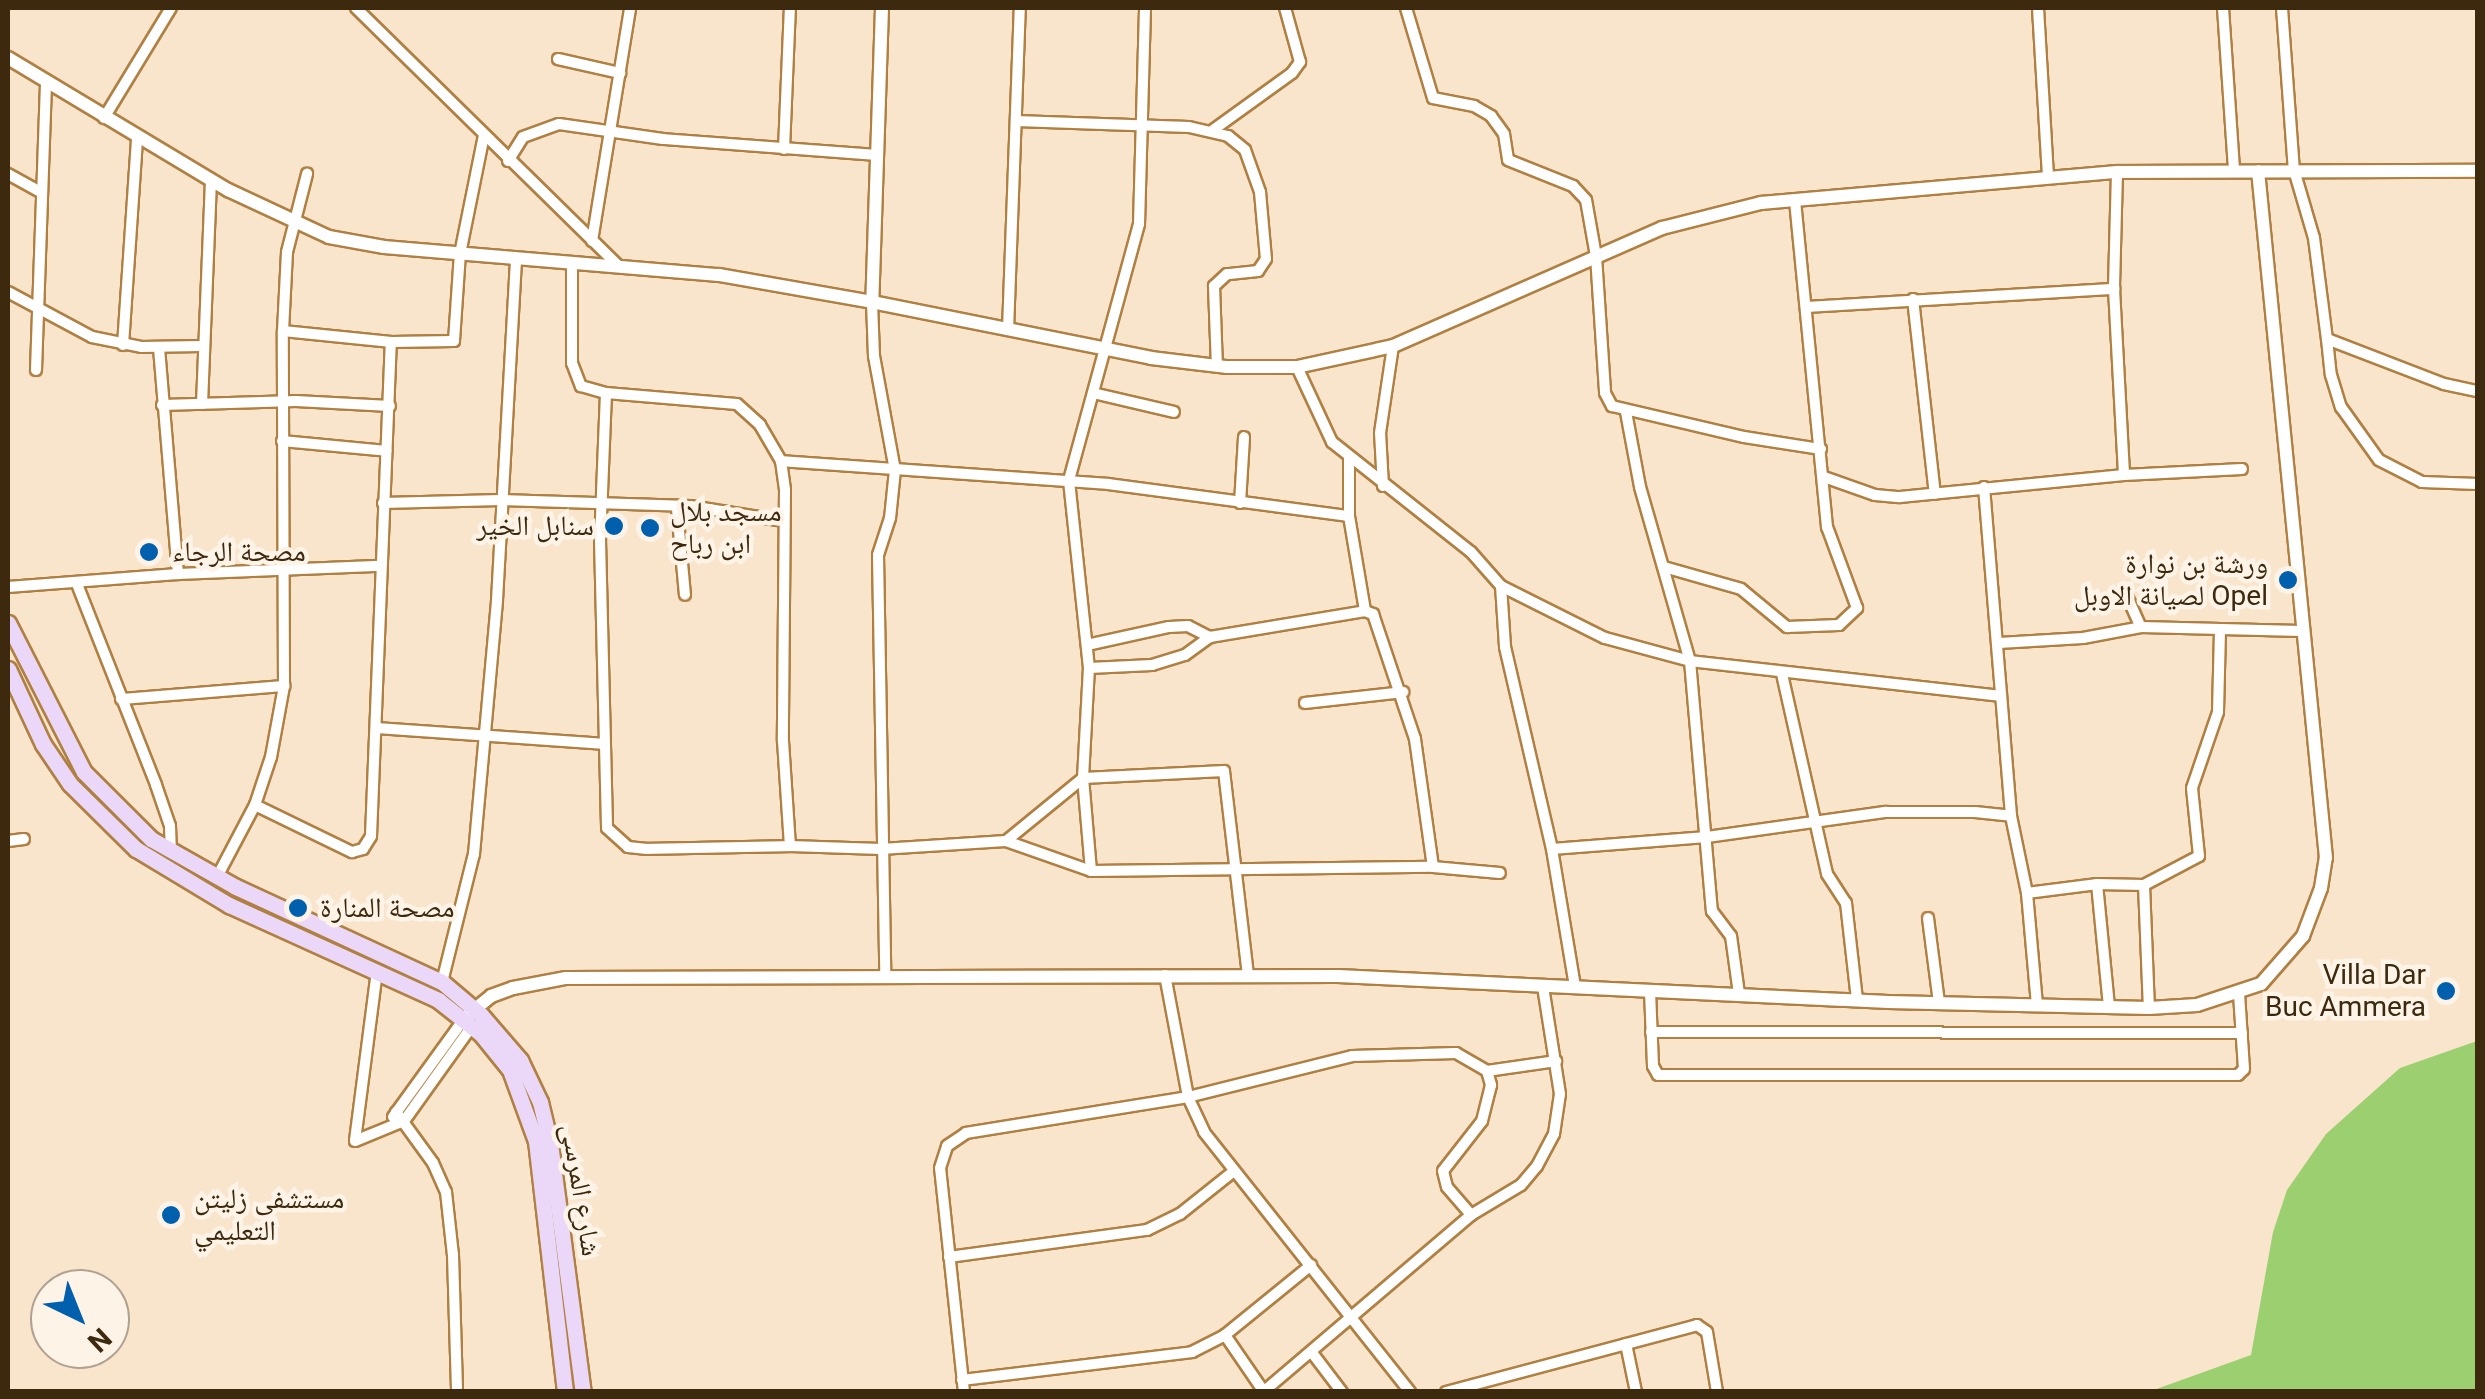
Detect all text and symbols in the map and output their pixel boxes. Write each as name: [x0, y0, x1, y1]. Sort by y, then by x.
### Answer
place label: مسجد بلال ابن رباح: [670, 495, 782, 561]
place label: سنابل الخير: [476, 509, 594, 543]
marker: سنابل الخير: [603, 515, 625, 537]
marker: مسجد بلال ابن رباح: [639, 517, 661, 539]
place label: مصحة الرجاء: [172, 535, 306, 569]
marker: مصحة الرجاء: [136, 539, 162, 565]
place label: ورشة بن نوارة لصيانة الاوبل Opel: [2074, 547, 2268, 613]
marker: ورشة بن نوارة لصيانة الاوبل Opel: [2277, 569, 2299, 591]
place label: مصحة المنارة: [320, 891, 454, 925]
marker: مصحة المنارة: [285, 895, 311, 921]
place label: Villa Dar Buc Ammera: [2265, 958, 2426, 1024]
marker: Villa Dar Buc Ammera: [2435, 980, 2457, 1002]
street label: شارع المرسى: [554, 1122, 608, 1258]
place label: مستشفى زليتن التعليمي: [194, 1182, 344, 1248]
marker: مستشفى زليتن التعليمي: [158, 1202, 184, 1228]
north arrow: [30, 1269, 130, 1369]
text: N: [81, 1321, 118, 1359]

